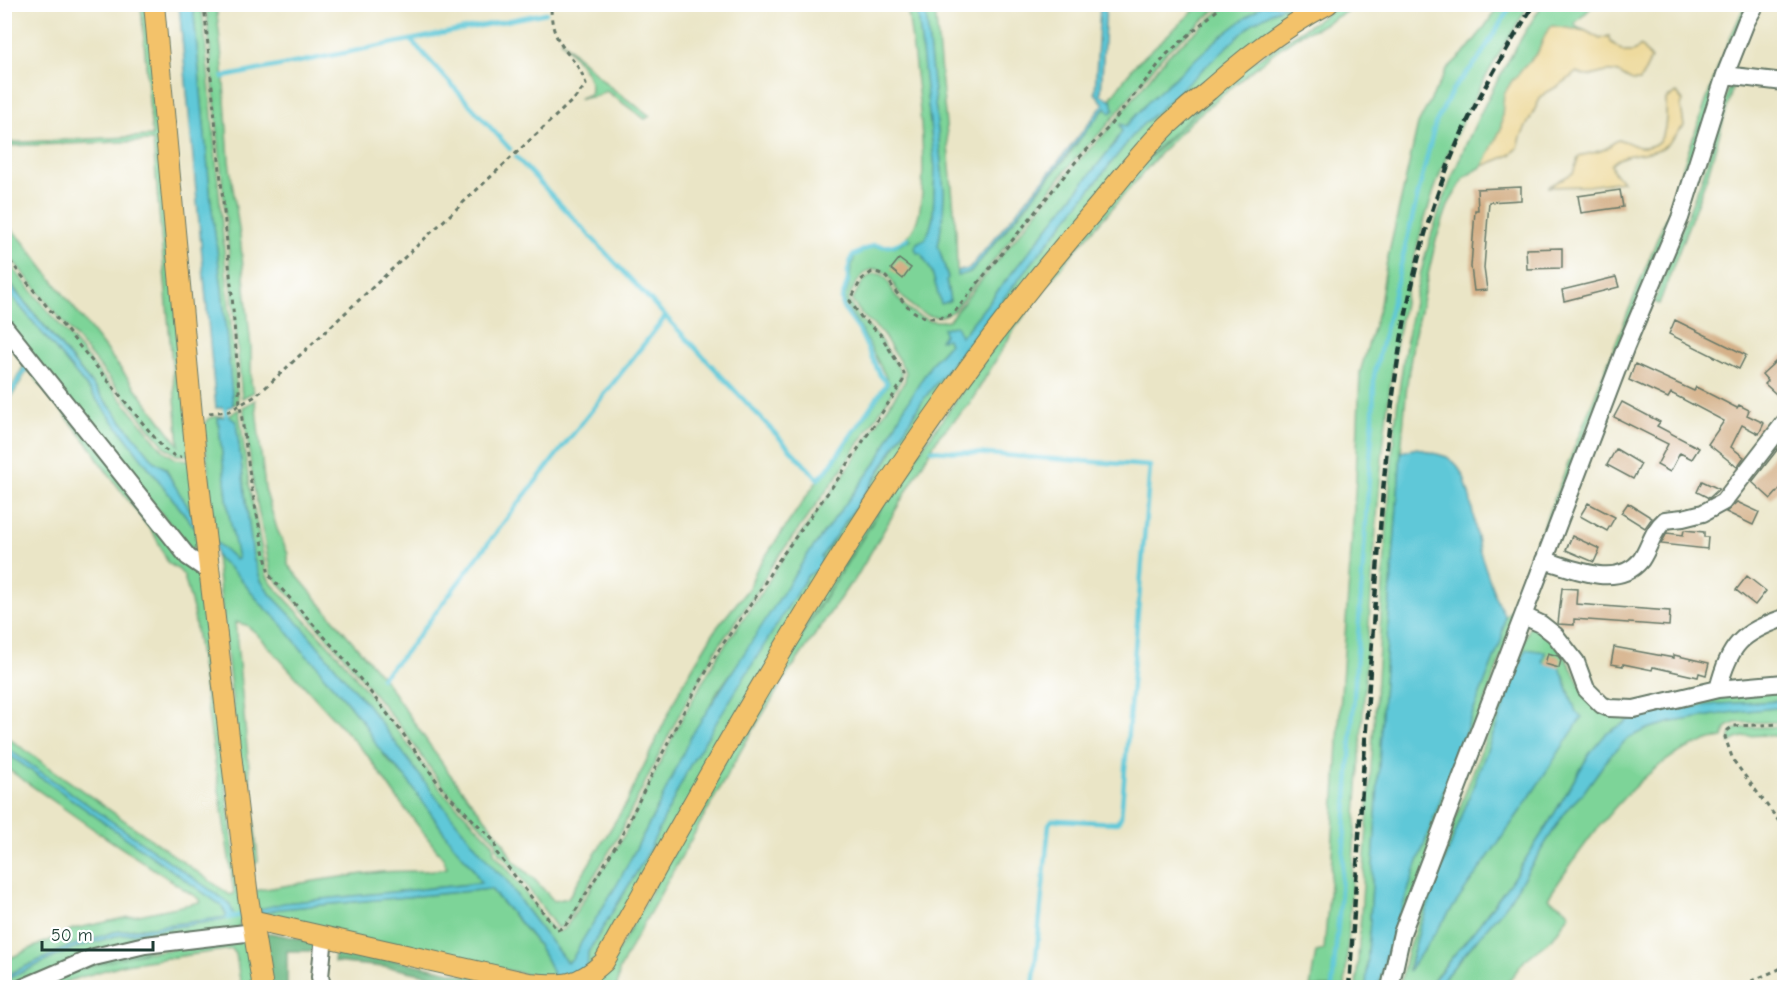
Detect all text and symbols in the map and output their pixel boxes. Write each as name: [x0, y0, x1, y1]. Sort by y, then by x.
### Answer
scale bar: [42, 914, 153, 952]
text: 50 m: [51, 925, 93, 946]

